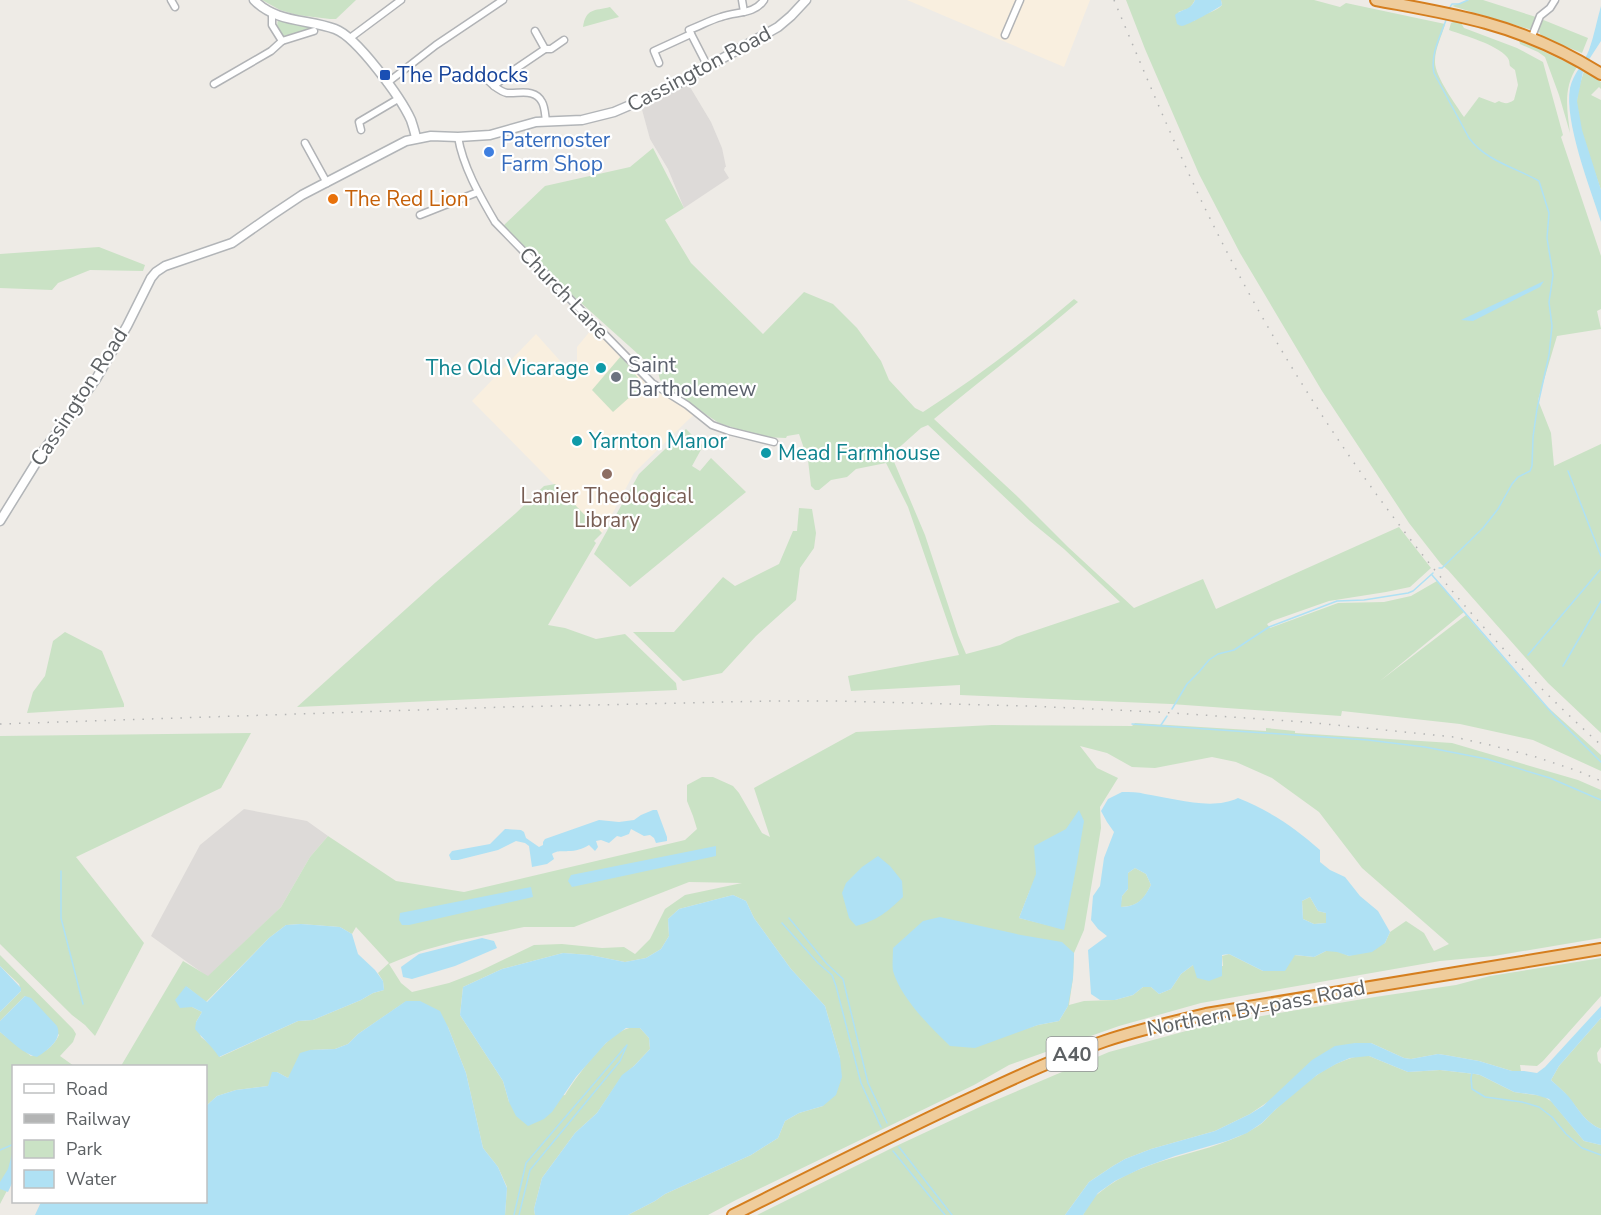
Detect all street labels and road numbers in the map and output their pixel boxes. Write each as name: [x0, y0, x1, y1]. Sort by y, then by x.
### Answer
street label: Cassington Road: [622, 19, 776, 119]
street label: Church Lane: [513, 241, 615, 345]
street label: Cassington Road: [24, 323, 134, 471]
street label: Northern By-pass Road: [1144, 973, 1368, 1043]
road number: A40: [1046, 1037, 1098, 1071]

